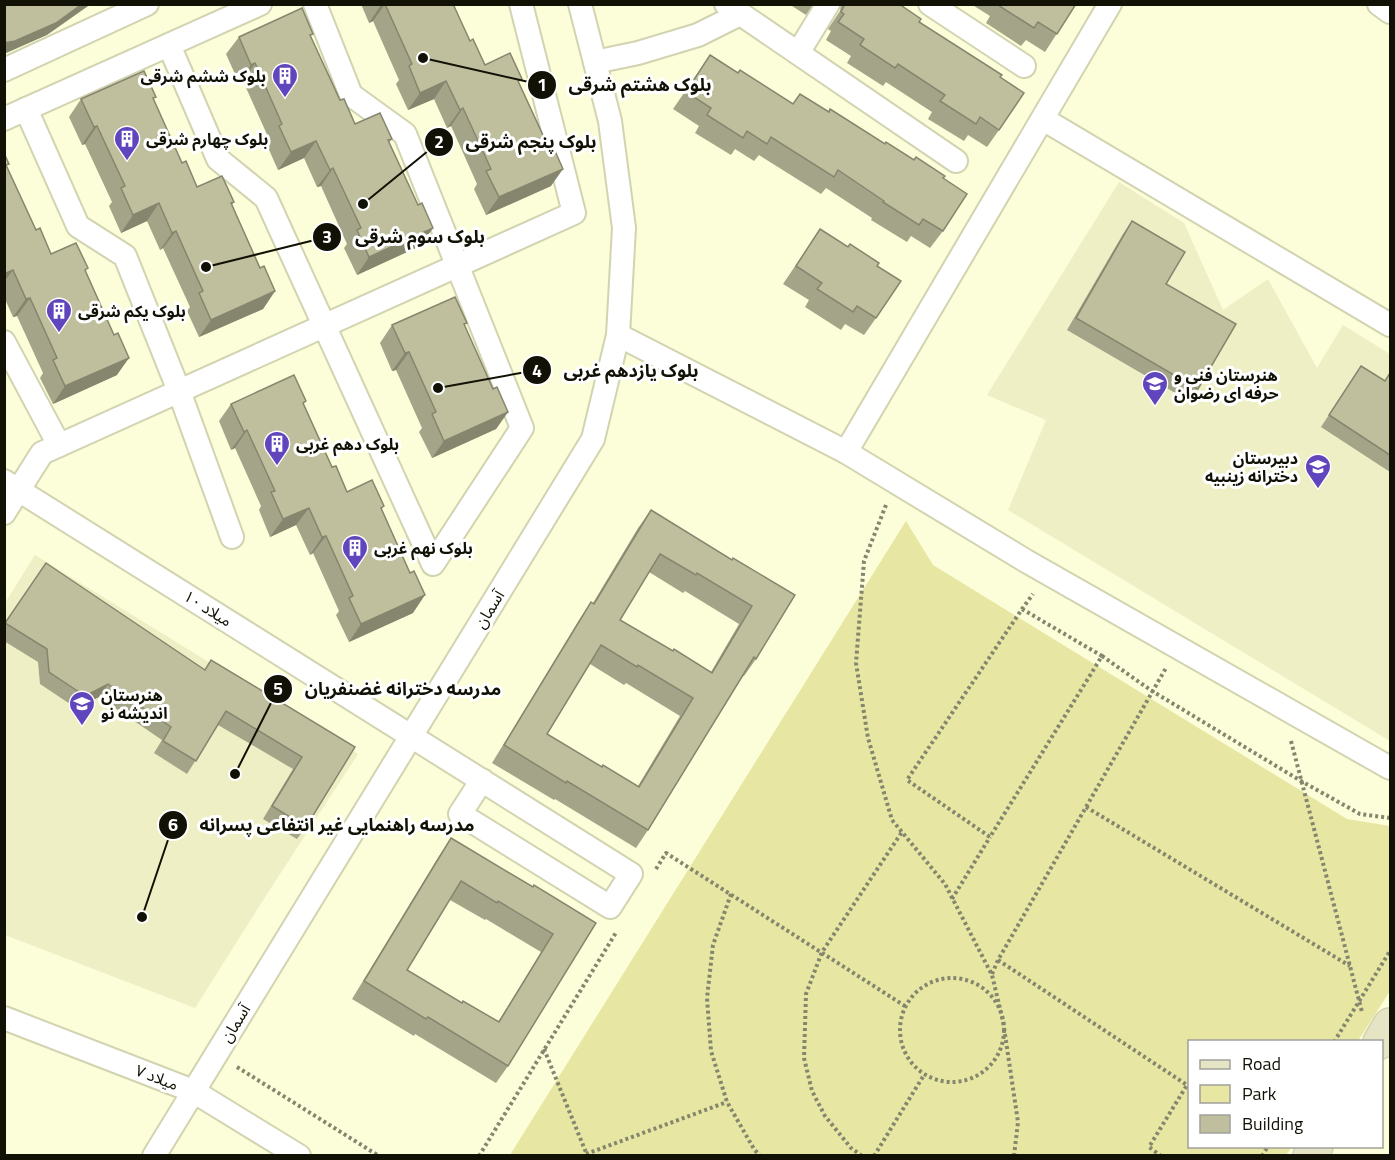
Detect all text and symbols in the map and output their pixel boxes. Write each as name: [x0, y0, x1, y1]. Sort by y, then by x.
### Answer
building icon: بلوک ششم شرقی: [270, 61, 300, 99]
place label: بلوک ششم شرقی: [141, 64, 266, 89]
callout: بلوک هشتم شرقی: [527, 67, 724, 103]
text: 1: [537, 71, 547, 98]
text: بلوک هشتم شرقی: [569, 71, 711, 98]
building icon: بلوک چهارم شرقی: [112, 124, 142, 162]
callout: بلوک پنجم شرقی: [424, 124, 608, 160]
place label: بلوک چهارم شرقی: [146, 127, 268, 151]
text: 2: [434, 128, 444, 155]
text: بلوک پنجم شرقی: [466, 128, 596, 155]
callout: بلوک سوم شرقی: [312, 219, 497, 255]
text: 3: [322, 223, 332, 250]
text: بلوک سوم شرقی: [355, 223, 485, 250]
building icon: بلوک یکم شرقی: [44, 296, 74, 334]
place label: بلوک یکم شرقی: [78, 299, 186, 324]
callout: بلوک یازدهم غربی: [522, 352, 711, 388]
text: 4: [532, 357, 542, 384]
text: بلوک یازدهم غربی: [563, 357, 699, 384]
place label: هنرستان فنی و حرفه ای رضوان: [1174, 363, 1279, 405]
school or university icon: هنرستان فنی و حرفه ای رضوان: [1140, 369, 1170, 407]
building icon: بلوک دهم غربی: [262, 429, 292, 467]
place label: بلوک دهم غربی: [296, 432, 399, 457]
place label: دبیرستان دخترانه زینبیه: [1205, 446, 1298, 488]
school or university icon: دبیرستان دخترانه زینبیه: [1303, 452, 1333, 490]
building icon: بلوک نهم غربی: [340, 533, 370, 571]
place label: بلوک نهم غربی: [374, 536, 473, 561]
street label: میلاد ۱۰: [179, 584, 237, 632]
street label: آسمان: [468, 584, 511, 633]
callout: مدرسه دخترانه غضنفریان: [263, 671, 513, 707]
text: 5: [273, 675, 283, 702]
text: مدرسه دخترانه غضنفریان: [305, 675, 501, 702]
place label: هنرستان اندیشه نو: [101, 683, 168, 725]
school or university icon: هنرستان اندیشه نو: [67, 689, 97, 727]
callout: مدرسه راهنمایی غیر انتفاعی پسرانه: [158, 807, 487, 843]
text: 6: [168, 811, 178, 838]
text: مدرسه راهنمایی غیر انتفاعی پسرانه: [200, 811, 474, 838]
street label: آسمان: [214, 998, 257, 1047]
legend: [1188, 1040, 1383, 1148]
text: Road: [1242, 1050, 1281, 1077]
street label: میلاد ۷: [132, 1058, 182, 1096]
text: Park: [1242, 1080, 1277, 1107]
text: Building: [1242, 1110, 1303, 1137]

